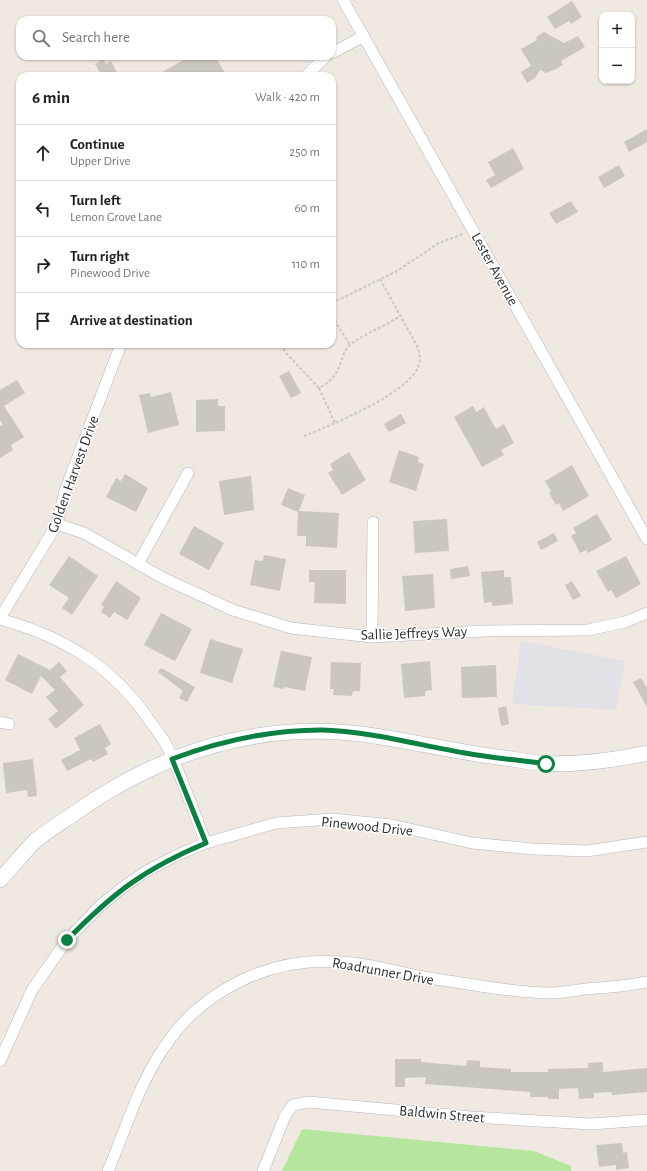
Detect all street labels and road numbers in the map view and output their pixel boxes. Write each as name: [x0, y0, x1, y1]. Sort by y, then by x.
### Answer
street label: Lester Avenue: [468, 230, 521, 308]
street label: Golden Harvest Drive: [45, 414, 102, 535]
street label: Sallie Jeffreys Way: [361, 624, 468, 643]
street label: Pinewood Drive: [320, 814, 414, 839]
street label: Roadrunner Drive: [331, 955, 435, 988]
street label: Baldwin Street: [399, 1103, 486, 1126]

